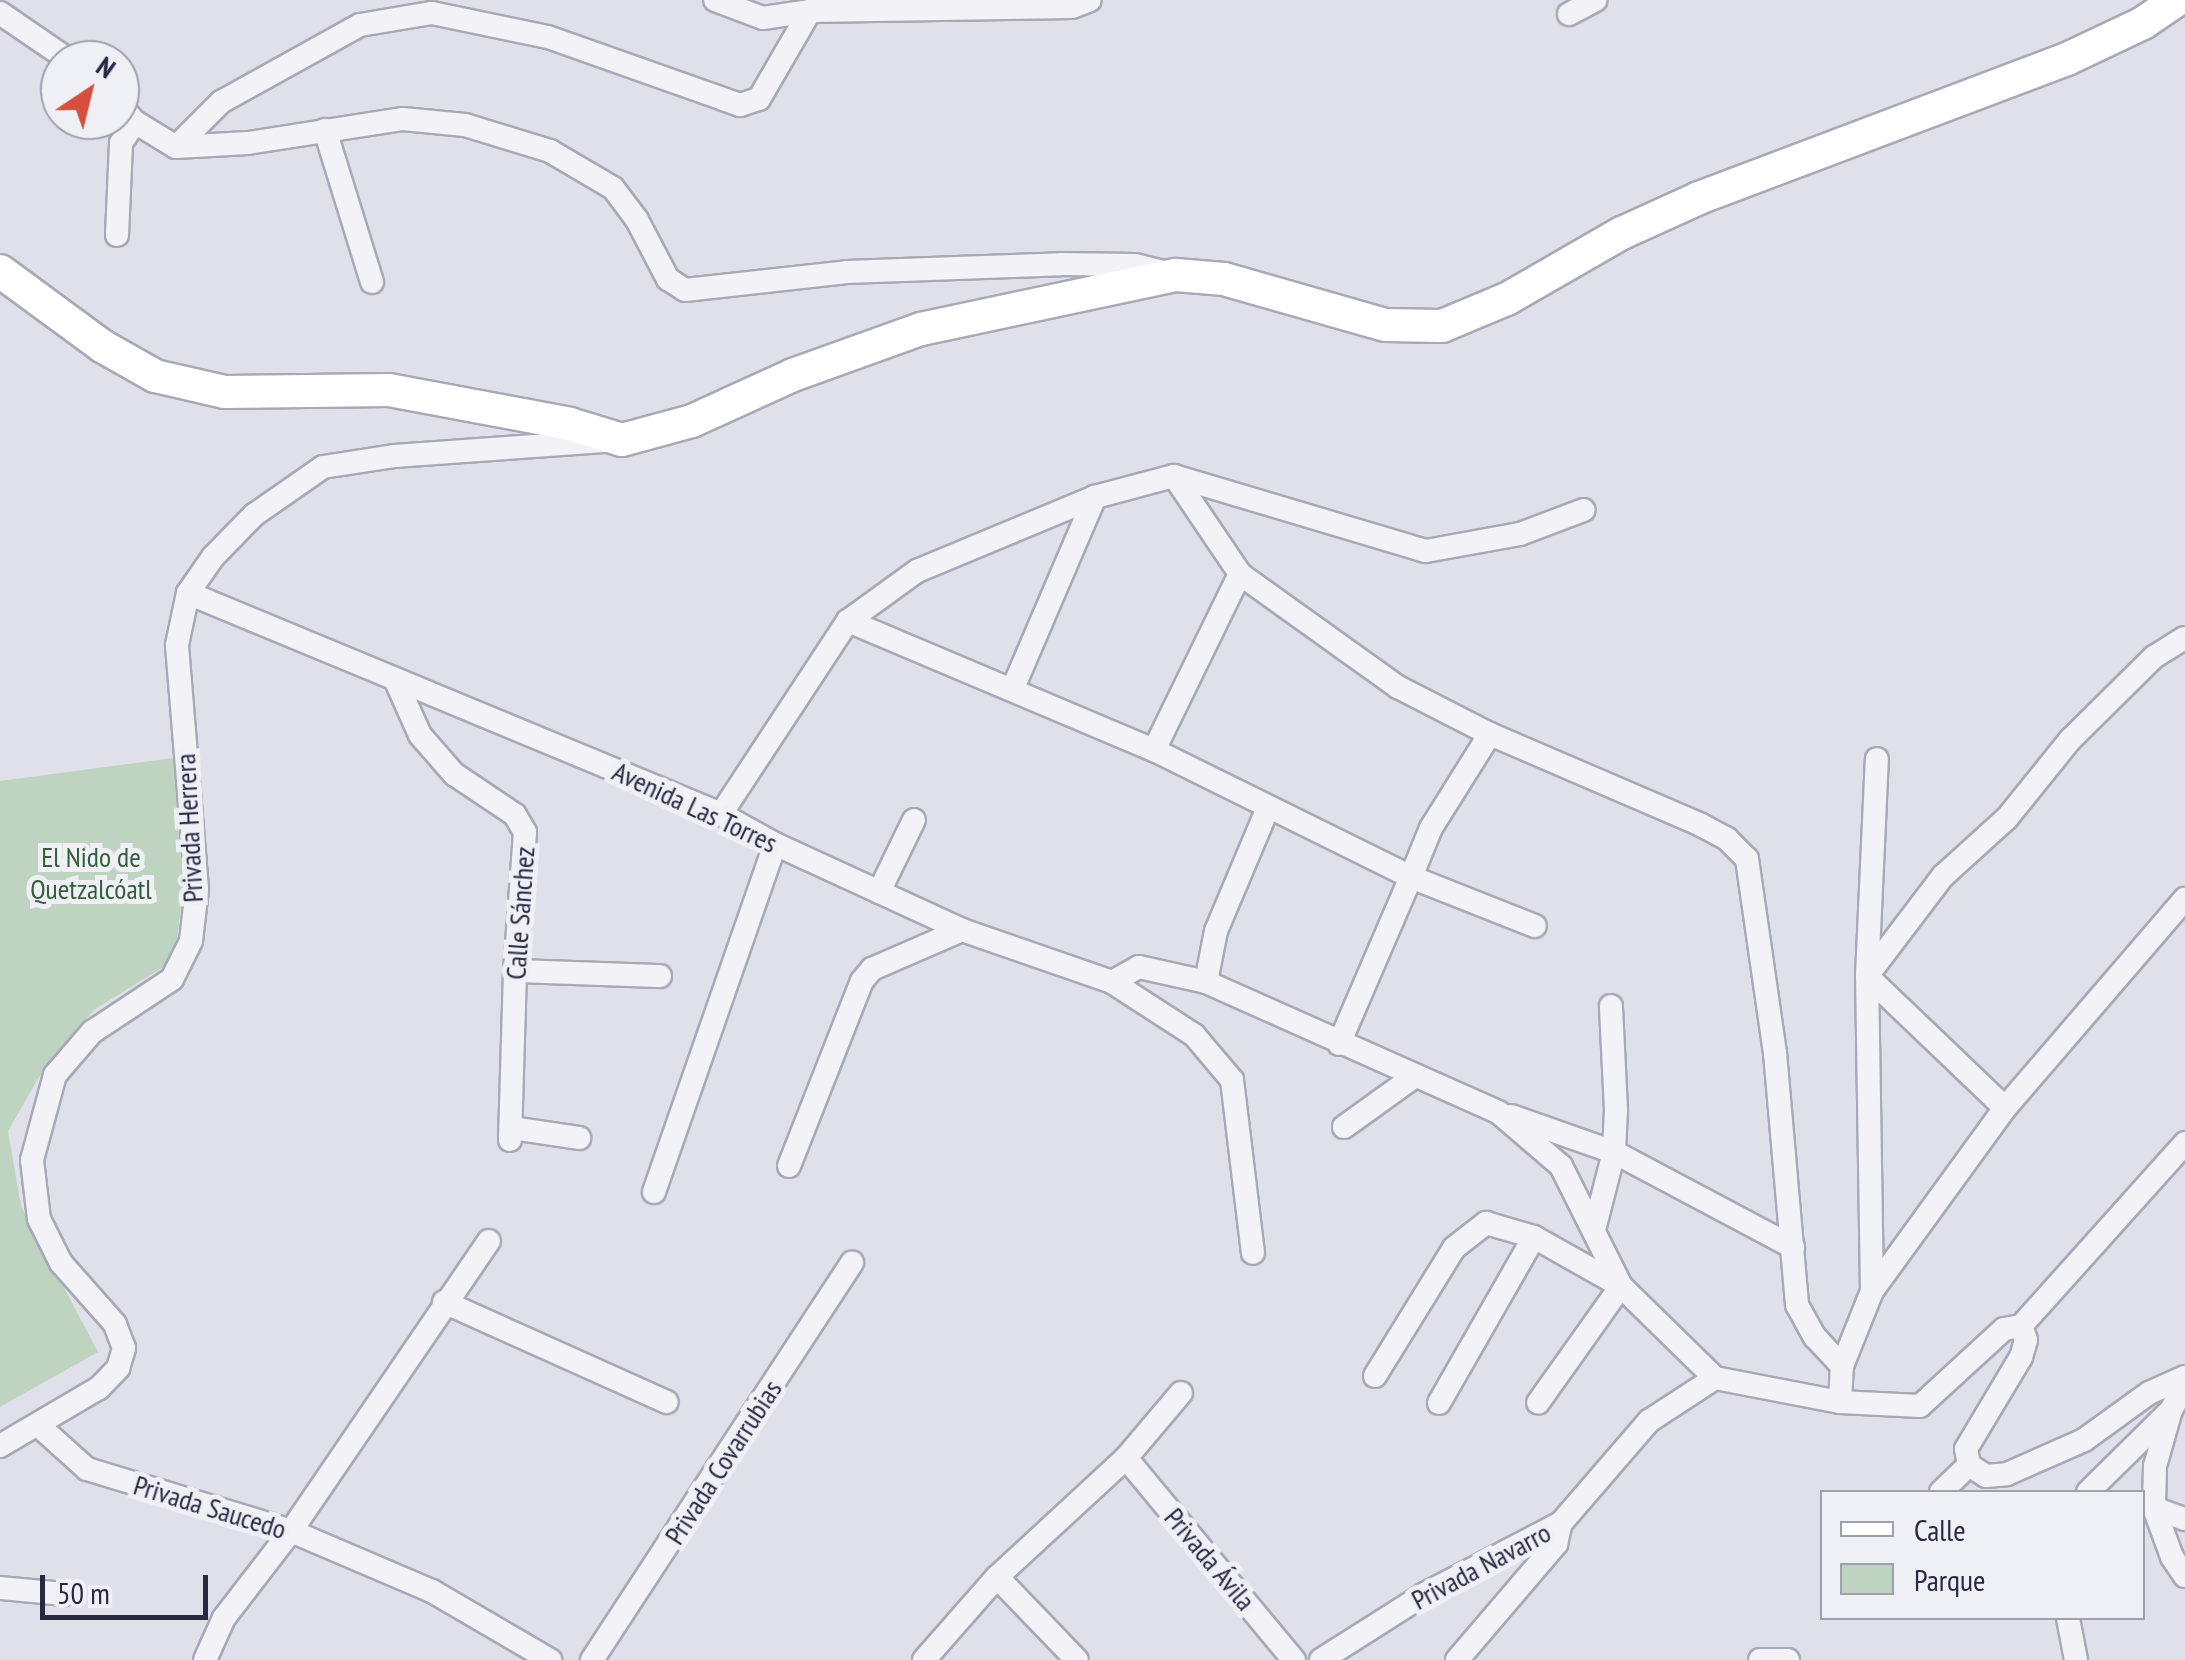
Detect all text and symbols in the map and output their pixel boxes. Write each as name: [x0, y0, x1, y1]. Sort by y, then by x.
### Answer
north arrow: [40, 40, 140, 140]
text: N: [90, 47, 123, 86]
street label: Privada Herrera: [168, 753, 210, 903]
street label: Avenida Las Torres: [607, 754, 783, 860]
park label: El Nido de Quetzalcóatl: [30, 840, 152, 906]
street label: Calle Sánchez: [499, 845, 541, 981]
street label: Privada Covarrubias: [657, 1373, 789, 1551]
street label: Privada Saucedo: [130, 1468, 290, 1546]
legend: [1820, 1490, 2145, 1620]
street label: Privada Ávila: [1157, 1501, 1263, 1617]
text: Calle: [1914, 1510, 1966, 1549]
street label: Privada Navarro: [1406, 1515, 1556, 1617]
scale bar: [45, 1555, 212, 1617]
text: Parque: [1914, 1560, 1985, 1599]
text: 50 m: [57, 1573, 110, 1612]

